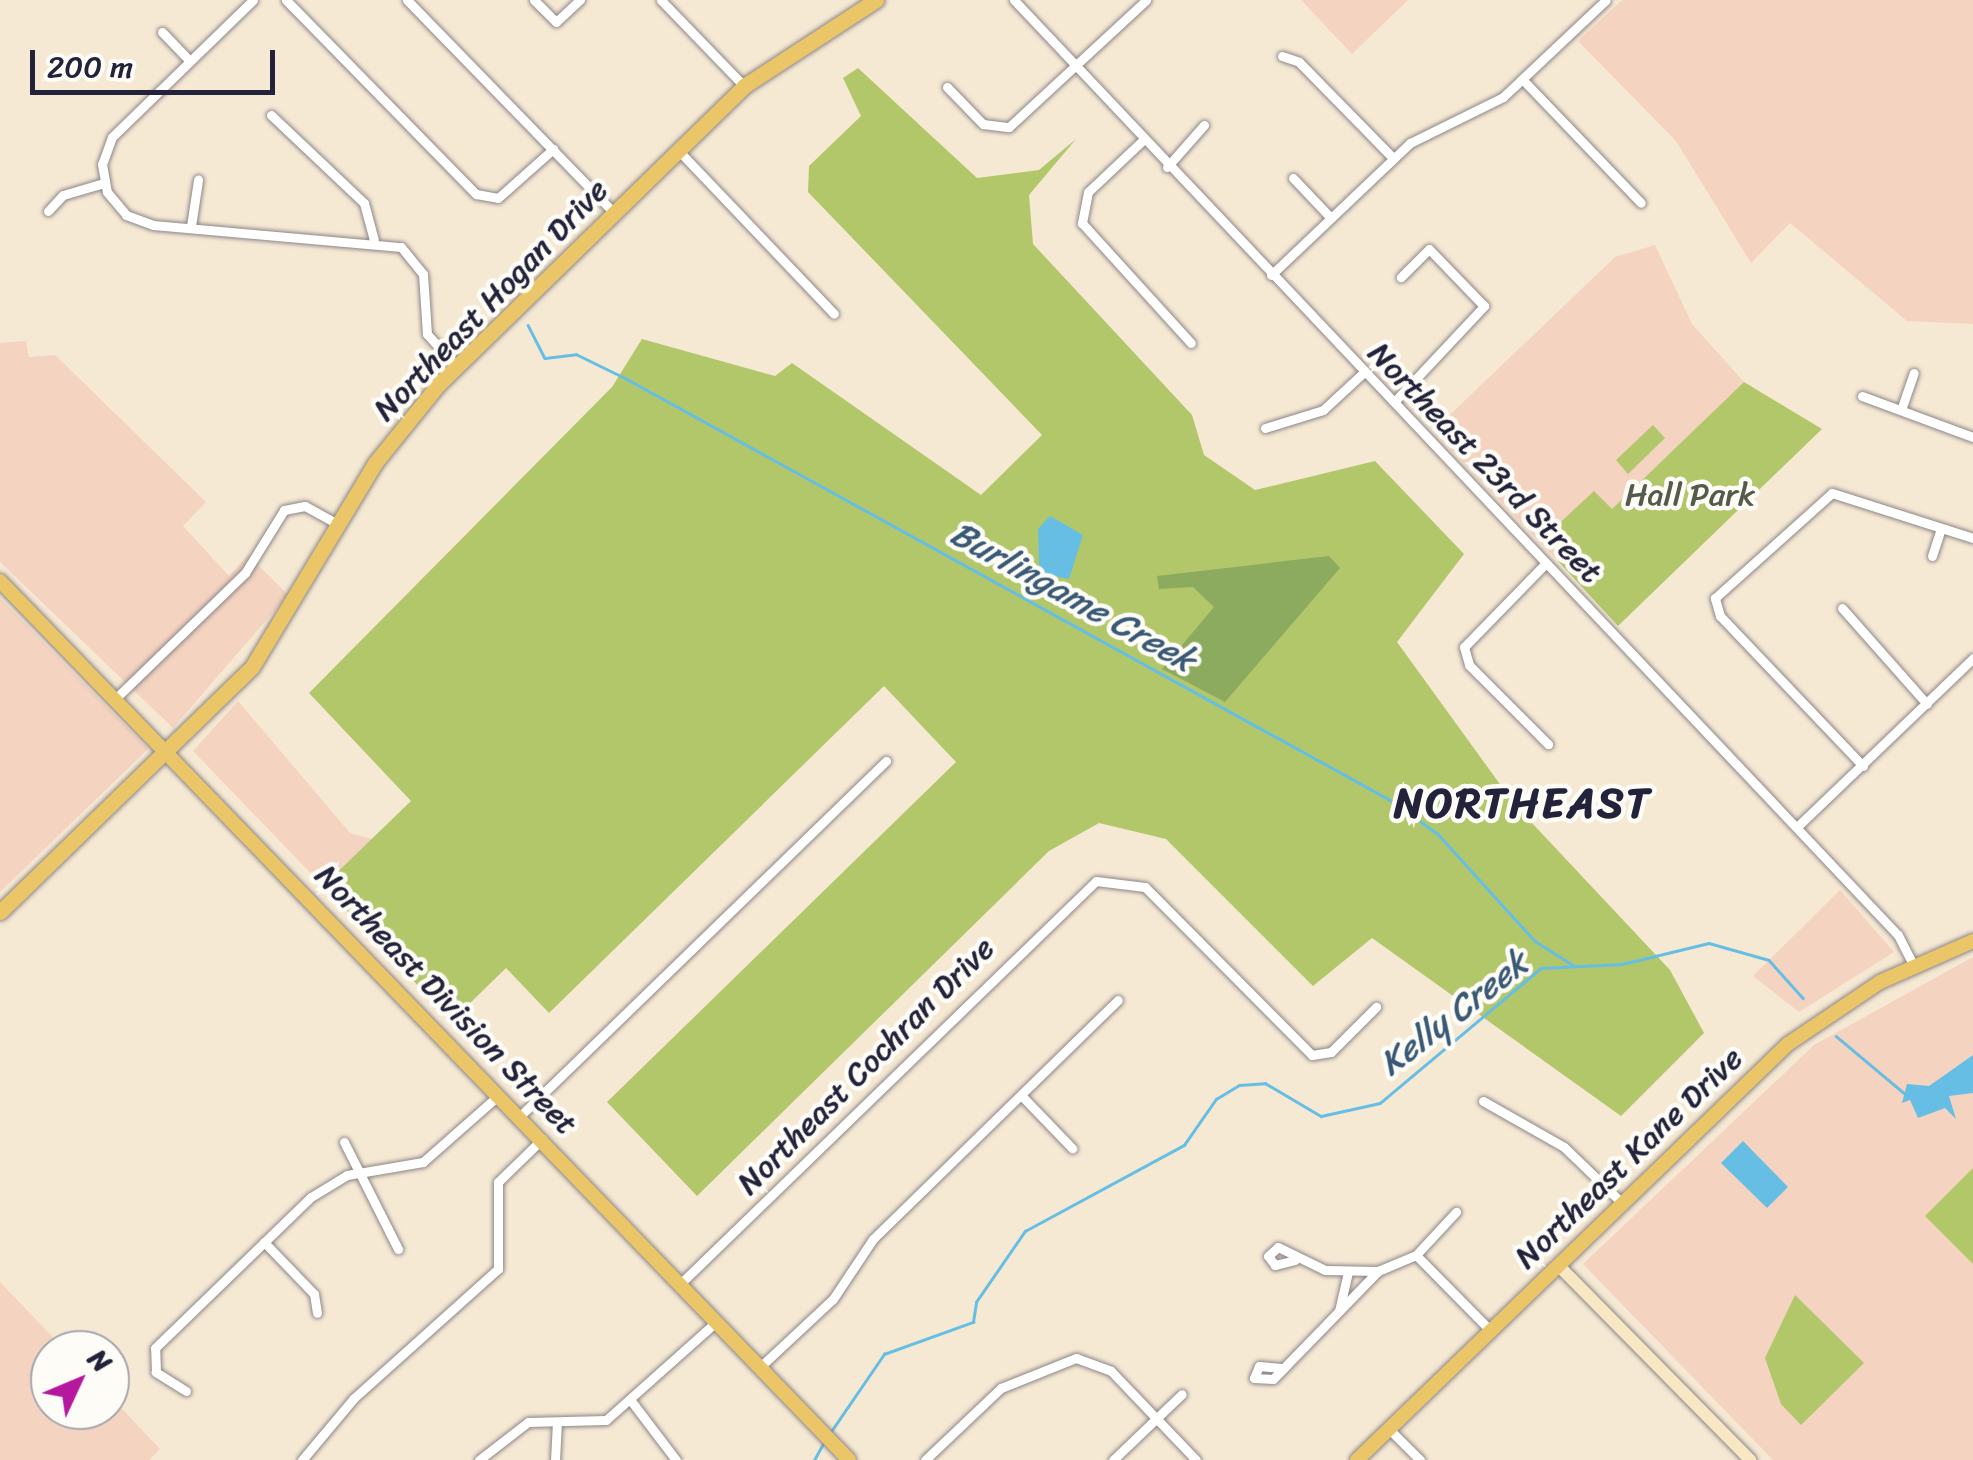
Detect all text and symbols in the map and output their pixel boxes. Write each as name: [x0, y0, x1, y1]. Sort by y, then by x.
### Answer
scale bar: [35, 30, 280, 92]
text: 200 m: [47, 40, 133, 94]
street label: Northeast Hogan Drive: [366, 171, 616, 429]
street label: Northeast 23rd Street: [1360, 335, 1610, 591]
park label: Hall Park: [1625, 476, 1755, 514]
water label: Burlingame Creek: [943, 511, 1203, 681]
district label: NORTHEAST: [1397, 778, 1649, 828]
street label: Northeast Division Street: [306, 856, 586, 1144]
street label: Northeast Cochran Drive: [729, 929, 1003, 1203]
water label: Kelly Creek: [1370, 942, 1536, 1084]
street label: Northeast Kane Drive: [1507, 1039, 1751, 1277]
north arrow: [30, 1330, 130, 1430]
text: N: [76, 1336, 125, 1384]

